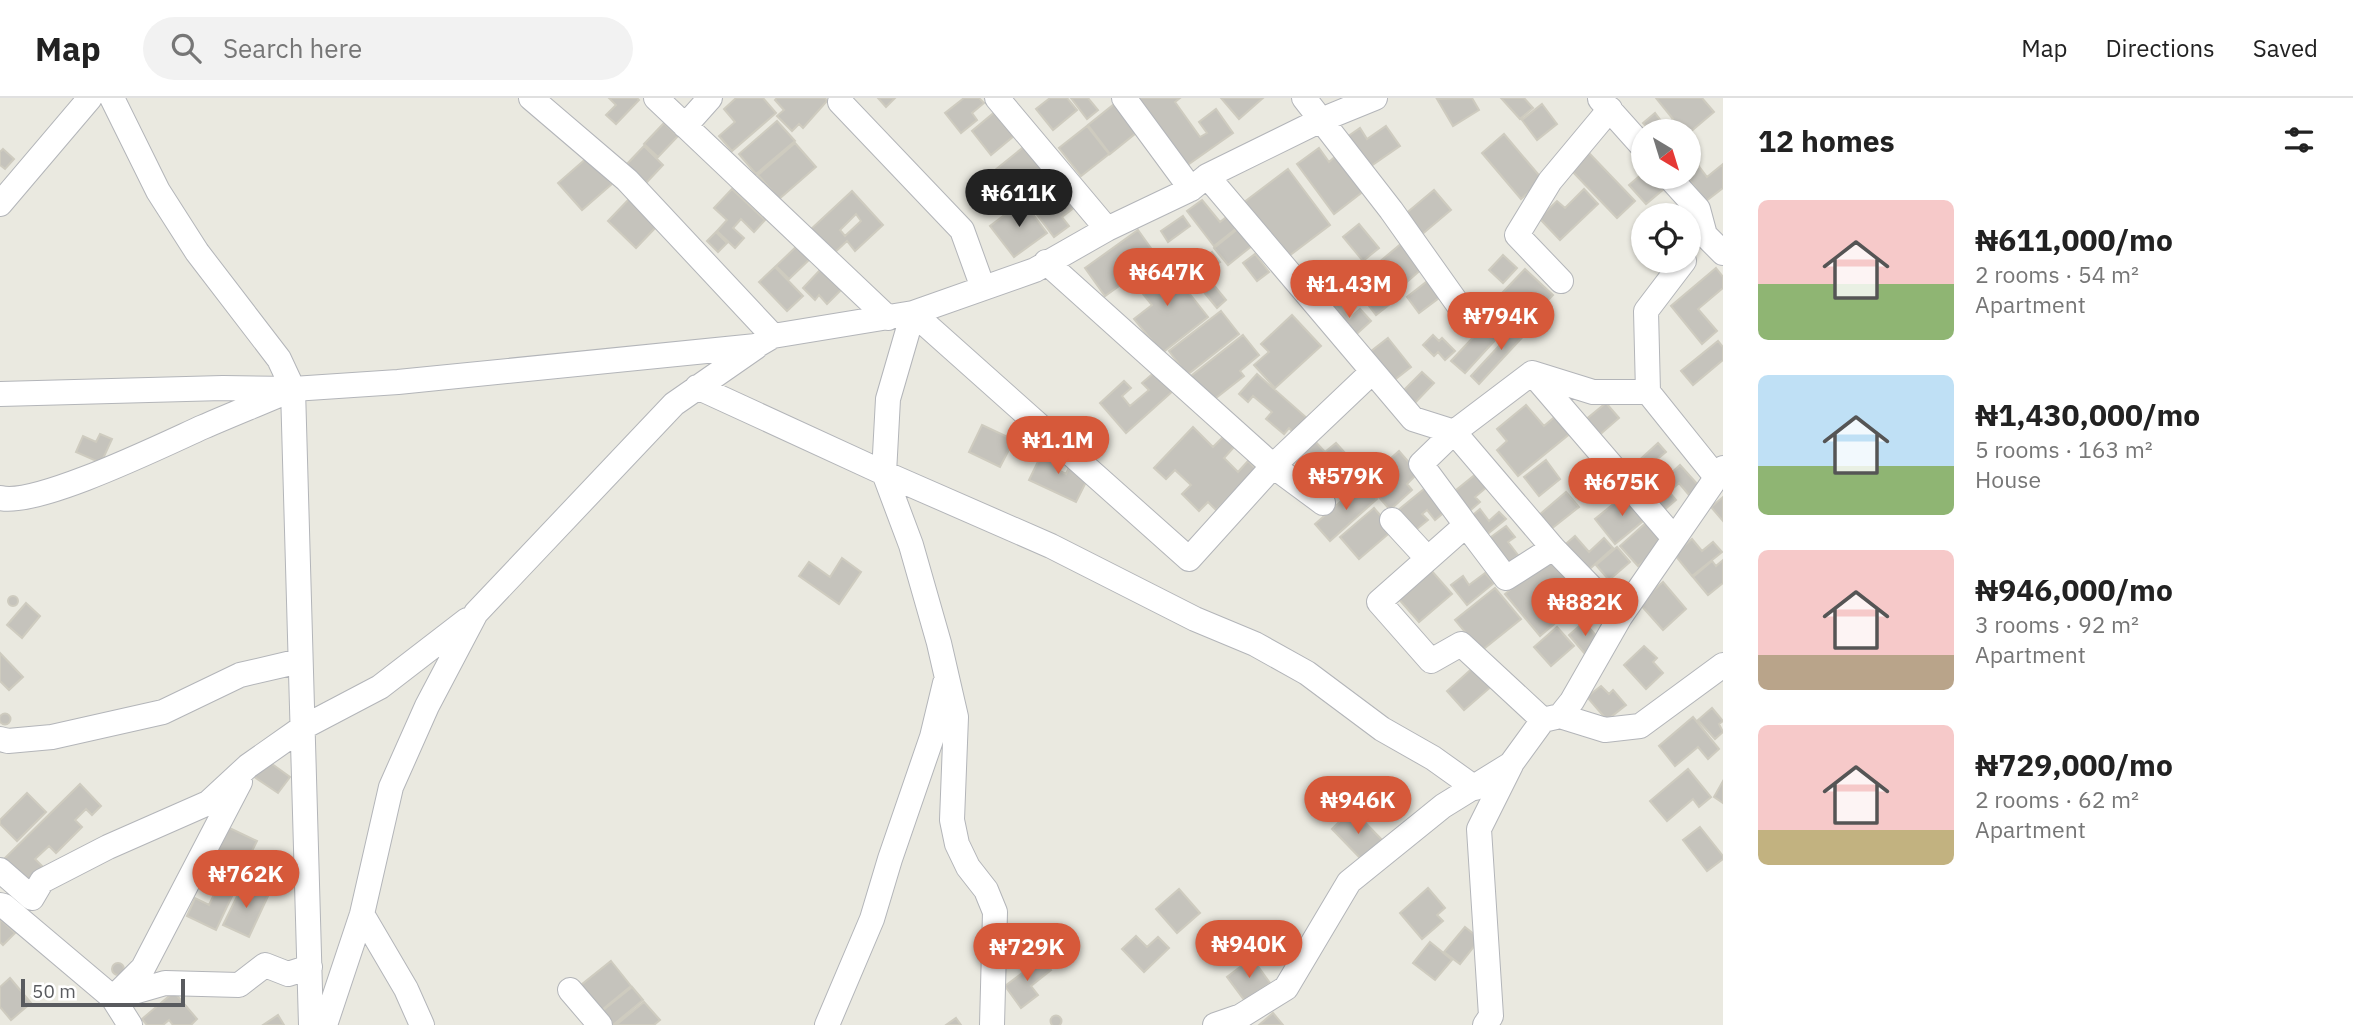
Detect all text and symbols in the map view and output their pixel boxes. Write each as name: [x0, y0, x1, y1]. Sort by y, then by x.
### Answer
search box: [143, 17, 633, 80]
text: Map: [35, 27, 101, 70]
icon: search: [167, 29, 205, 67]
text: Search here: [223, 31, 362, 65]
text: Map: [2021, 32, 2067, 64]
text: Directions: [2105, 32, 2215, 64]
text: Saved: [2253, 32, 2318, 64]
north arrow: [1631, 119, 1701, 189]
map controls: [1631, 119, 1701, 273]
text: 12 homes: [1758, 121, 1895, 160]
icon: filters: [2280, 121, 2318, 159]
pin: ₦611K: [970, 170, 1068, 229]
text: ₦611K: [981, 177, 1057, 207]
button: locate: [1631, 203, 1701, 273]
text: ₦611,000/mo: [1975, 220, 2173, 259]
icon: home: [1814, 228, 1898, 312]
pin: ₦647K: [1118, 248, 1216, 308]
text: ₦647K: [1129, 256, 1205, 286]
text: 2 rooms · 54 m²: [1975, 259, 2139, 289]
pin: ₦1.43M: [1292, 260, 1406, 320]
text: ₦1.43M: [1306, 268, 1392, 298]
text: Apartment: [1975, 289, 2086, 319]
pin: ₦794K: [1452, 292, 1550, 352]
text: ₦794K: [1463, 300, 1539, 330]
text: ₦1,430,000/mo: [1975, 395, 2200, 434]
icon: home: [1814, 403, 1898, 487]
pin: ₦1.1M: [1009, 416, 1107, 476]
text: ₦1.1M: [1022, 424, 1094, 454]
text: 5 rooms · 163 m²: [1975, 434, 2153, 464]
pin: ₦579K: [1297, 452, 1395, 512]
pin: ₦675K: [1573, 458, 1671, 518]
text: ₦579K: [1308, 460, 1384, 490]
text: House: [1975, 464, 2041, 494]
text: ₦675K: [1584, 466, 1660, 496]
text: ₦946,000/mo: [1975, 570, 2173, 609]
pin: ₦882K: [1536, 578, 1634, 638]
icon: home: [1814, 578, 1898, 662]
text: ₦882K: [1547, 586, 1623, 616]
text: 3 rooms · 92 m²: [1975, 609, 2139, 639]
text: Apartment: [1975, 639, 2086, 669]
text: ₦729,000/mo: [1975, 745, 2173, 784]
icon: home: [1814, 753, 1898, 837]
pin: ₦946K: [1309, 776, 1407, 836]
text: ₦946K: [1320, 784, 1396, 814]
text: 2 rooms · 62 m²: [1975, 784, 2139, 814]
text: Apartment: [1975, 814, 2086, 844]
pin: ₦762K: [197, 850, 295, 910]
text: ₦762K: [208, 858, 284, 888]
pin: ₦940K: [1200, 920, 1298, 980]
pin: ₦729K: [978, 924, 1076, 983]
text: ₦940K: [1211, 928, 1287, 958]
text: ₦729K: [989, 931, 1065, 961]
scale bar: [21, 976, 186, 1008]
text: 50 m: [32, 979, 76, 1003]

